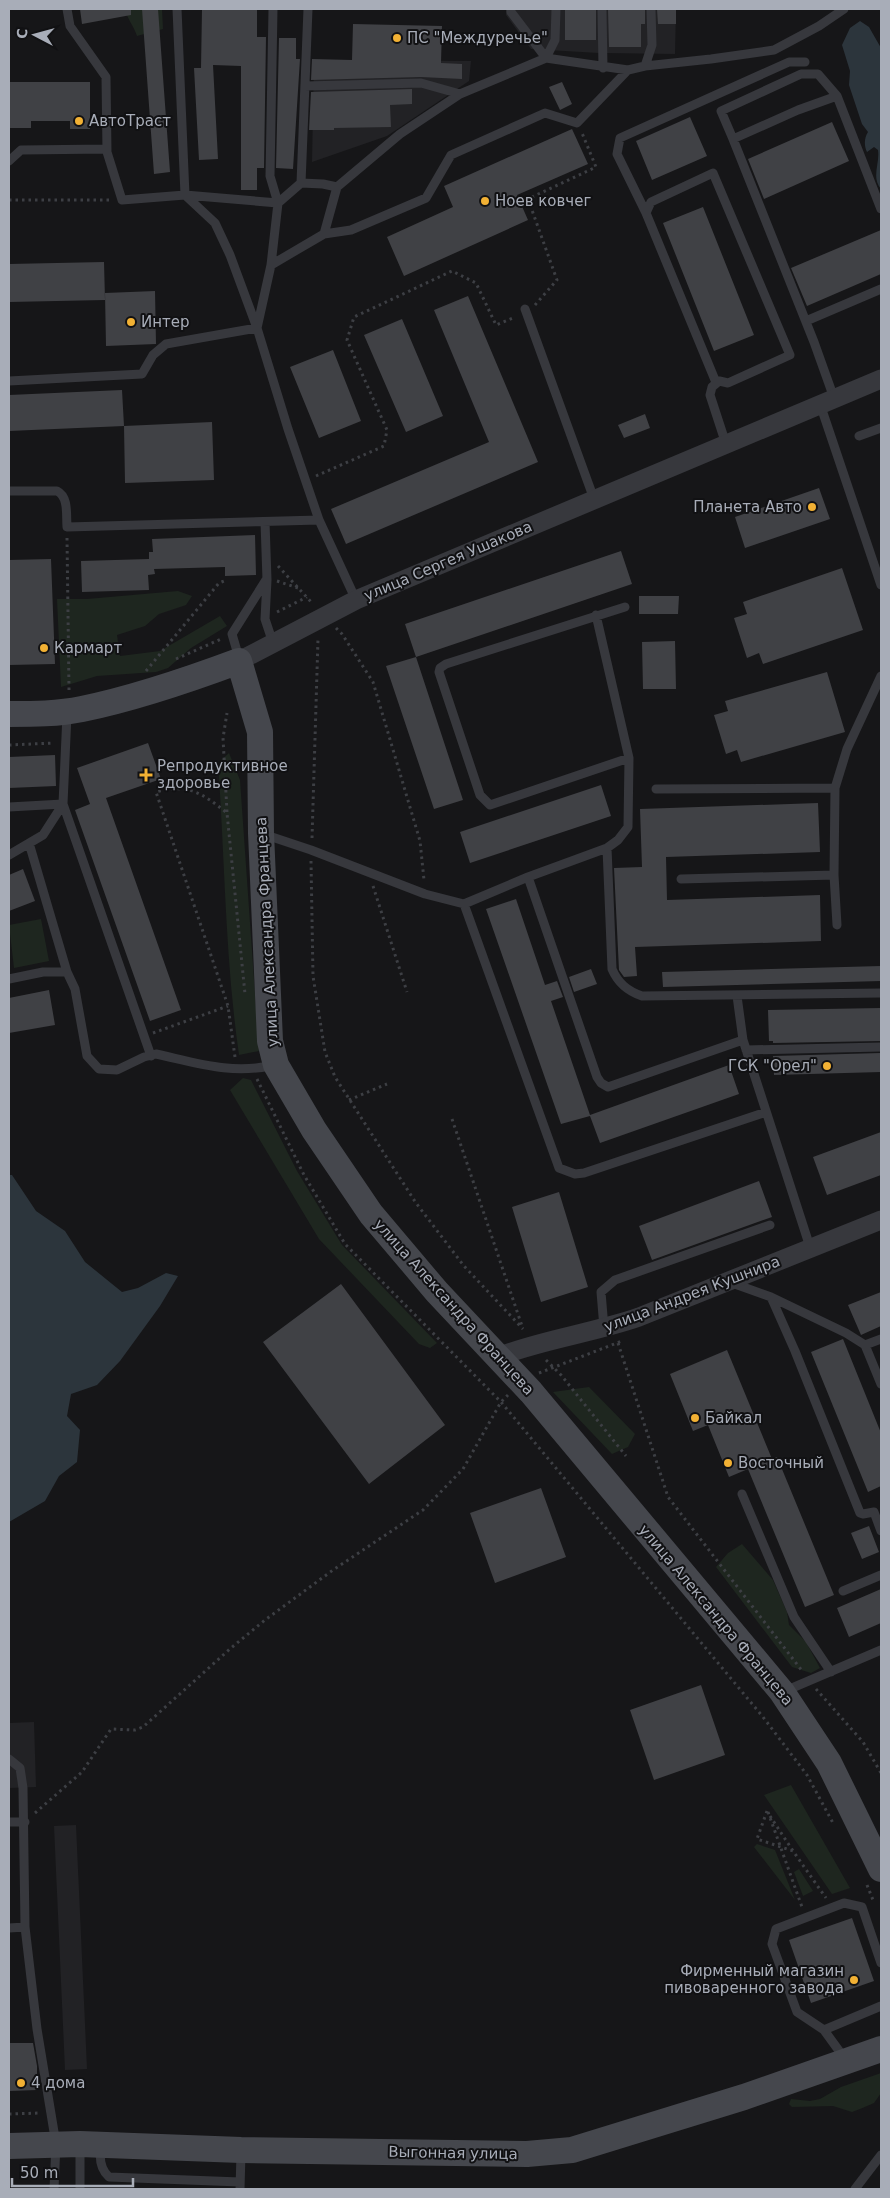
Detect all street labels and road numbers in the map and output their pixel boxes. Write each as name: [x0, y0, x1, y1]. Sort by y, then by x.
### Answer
street label: улица Сергея Ушакова: [361, 517, 535, 605]
street label: улица Александра Францева: [252, 816, 282, 1048]
street label: улица Александра Францева: [370, 1215, 538, 1399]
street label: улица Андрея Кушнира: [602, 1252, 782, 1336]
street label: улица Александра Францева: [635, 1521, 797, 1709]
street label: Выгонная улица: [388, 2143, 518, 2163]

